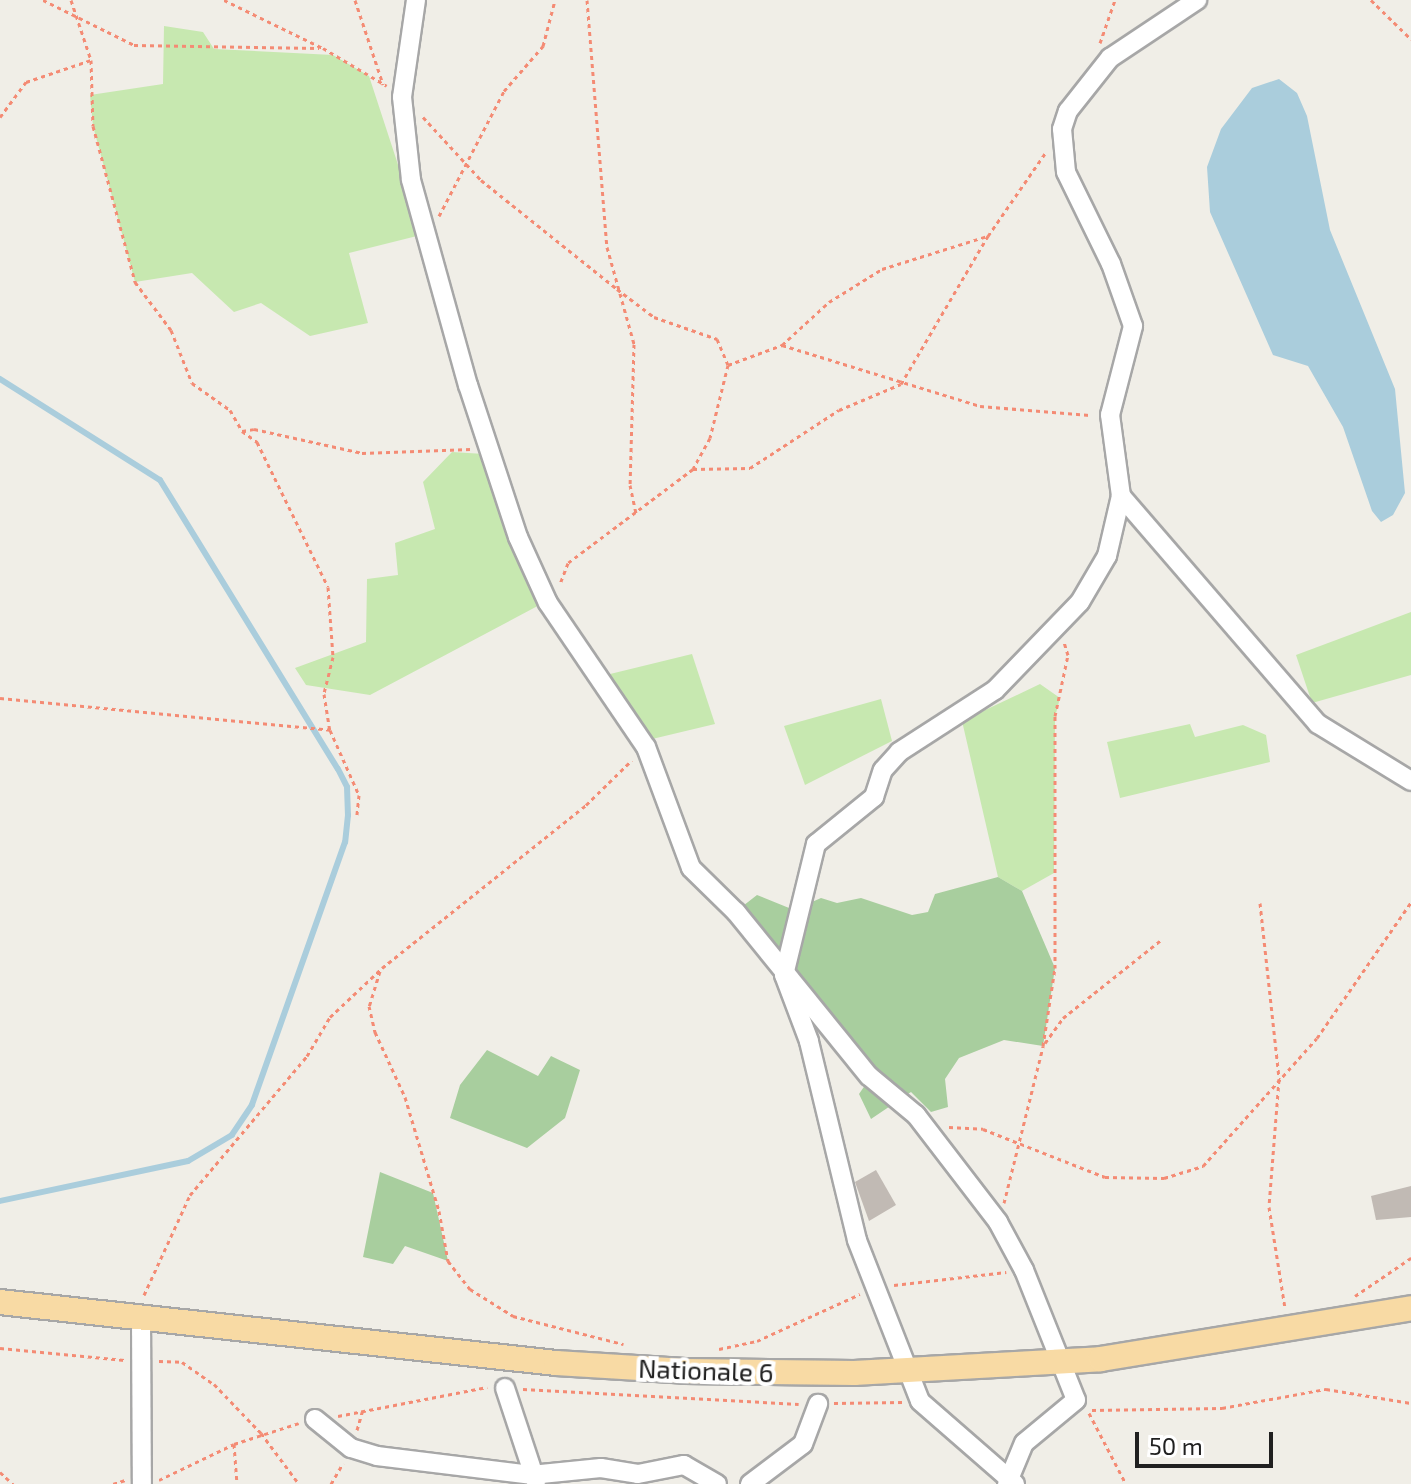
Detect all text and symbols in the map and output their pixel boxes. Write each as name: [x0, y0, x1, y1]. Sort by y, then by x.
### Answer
street label: Nationale 6: [638, 1352, 774, 1388]
scale bar: [1139, 1416, 1277, 1466]
text: 50 m: [1149, 1431, 1203, 1460]

